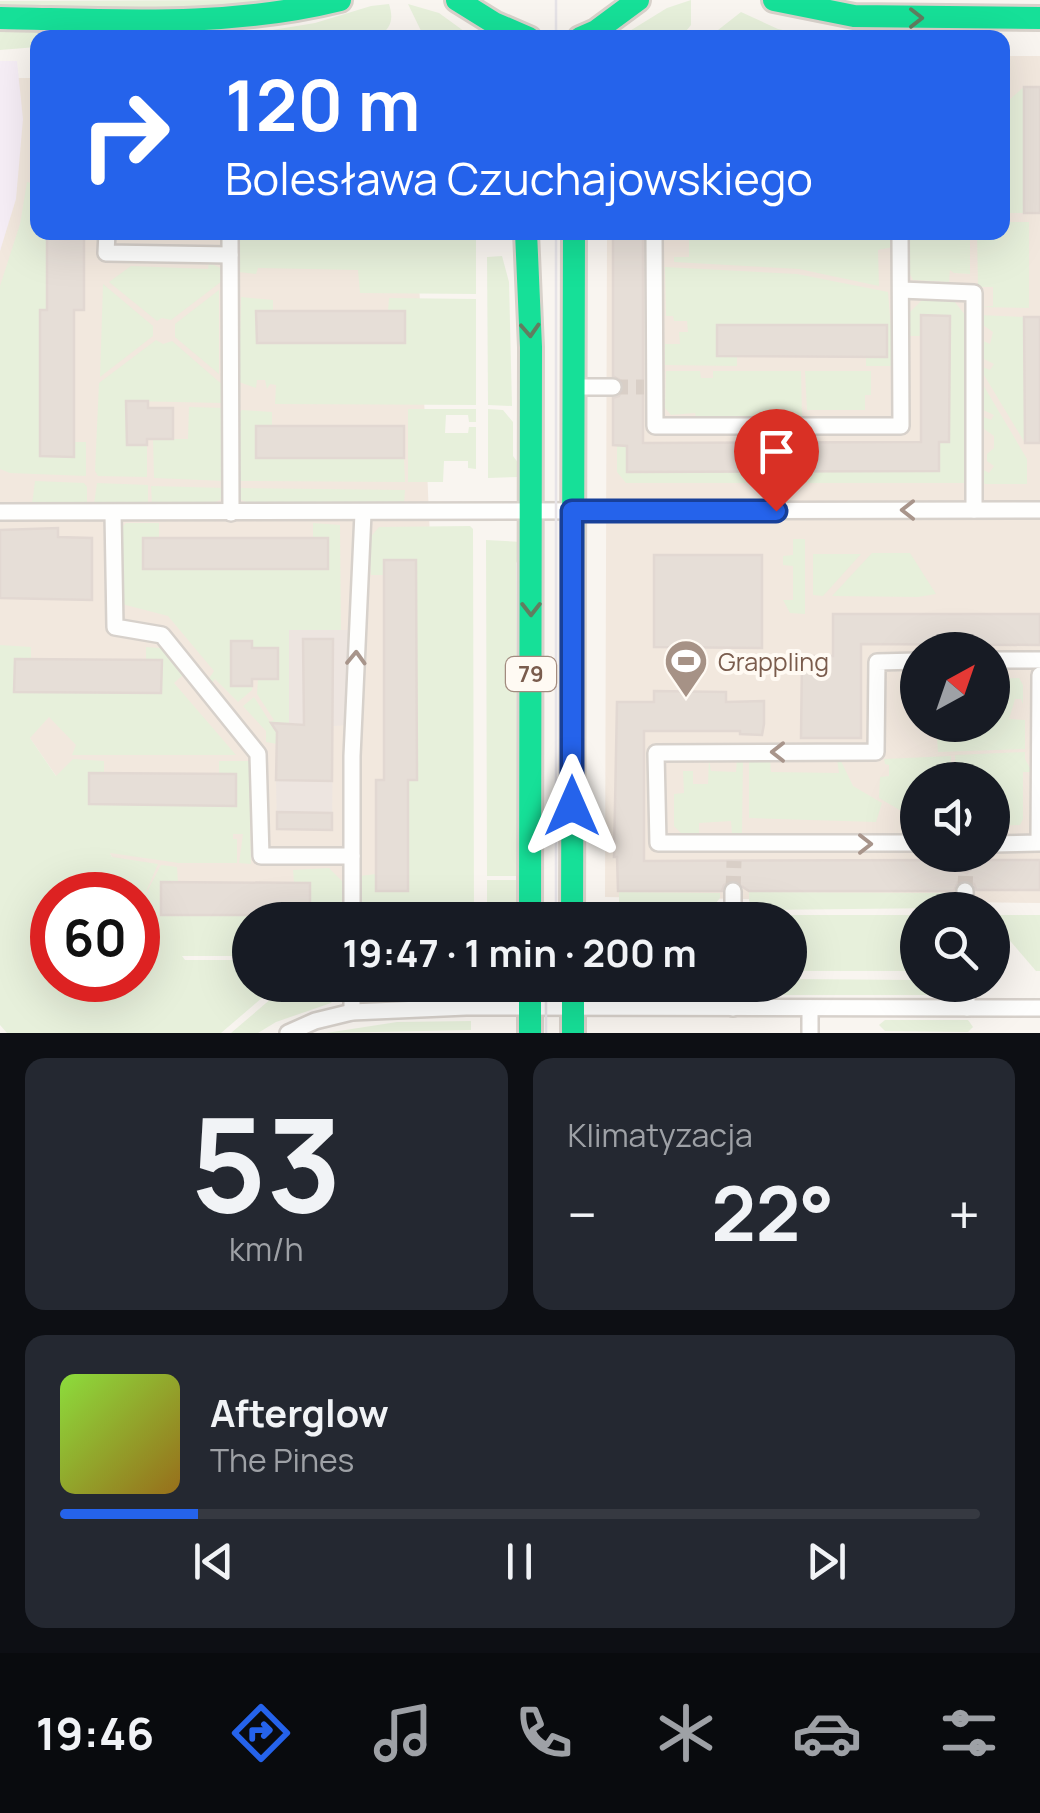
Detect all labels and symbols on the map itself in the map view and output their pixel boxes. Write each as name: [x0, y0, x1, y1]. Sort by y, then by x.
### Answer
one-way arrow: [910, 7, 925, 29]
one-way arrow: [519, 322, 540, 338]
pin: [734, 409, 819, 512]
one-way arrow: [899, 499, 914, 521]
one-way arrow: [520, 602, 542, 617]
north arrow: [900, 632, 1010, 742]
sports icon: Grappling: [663, 638, 709, 699]
place label: Grappling: [718, 644, 829, 679]
one-way arrow: [346, 650, 367, 666]
road number: 79: [506, 657, 556, 691]
one-way arrow: [770, 741, 786, 763]
position arrow: [520, 754, 624, 858]
one-way arrow: [858, 833, 874, 855]
speed limit sign: 60: [30, 872, 160, 1002]

